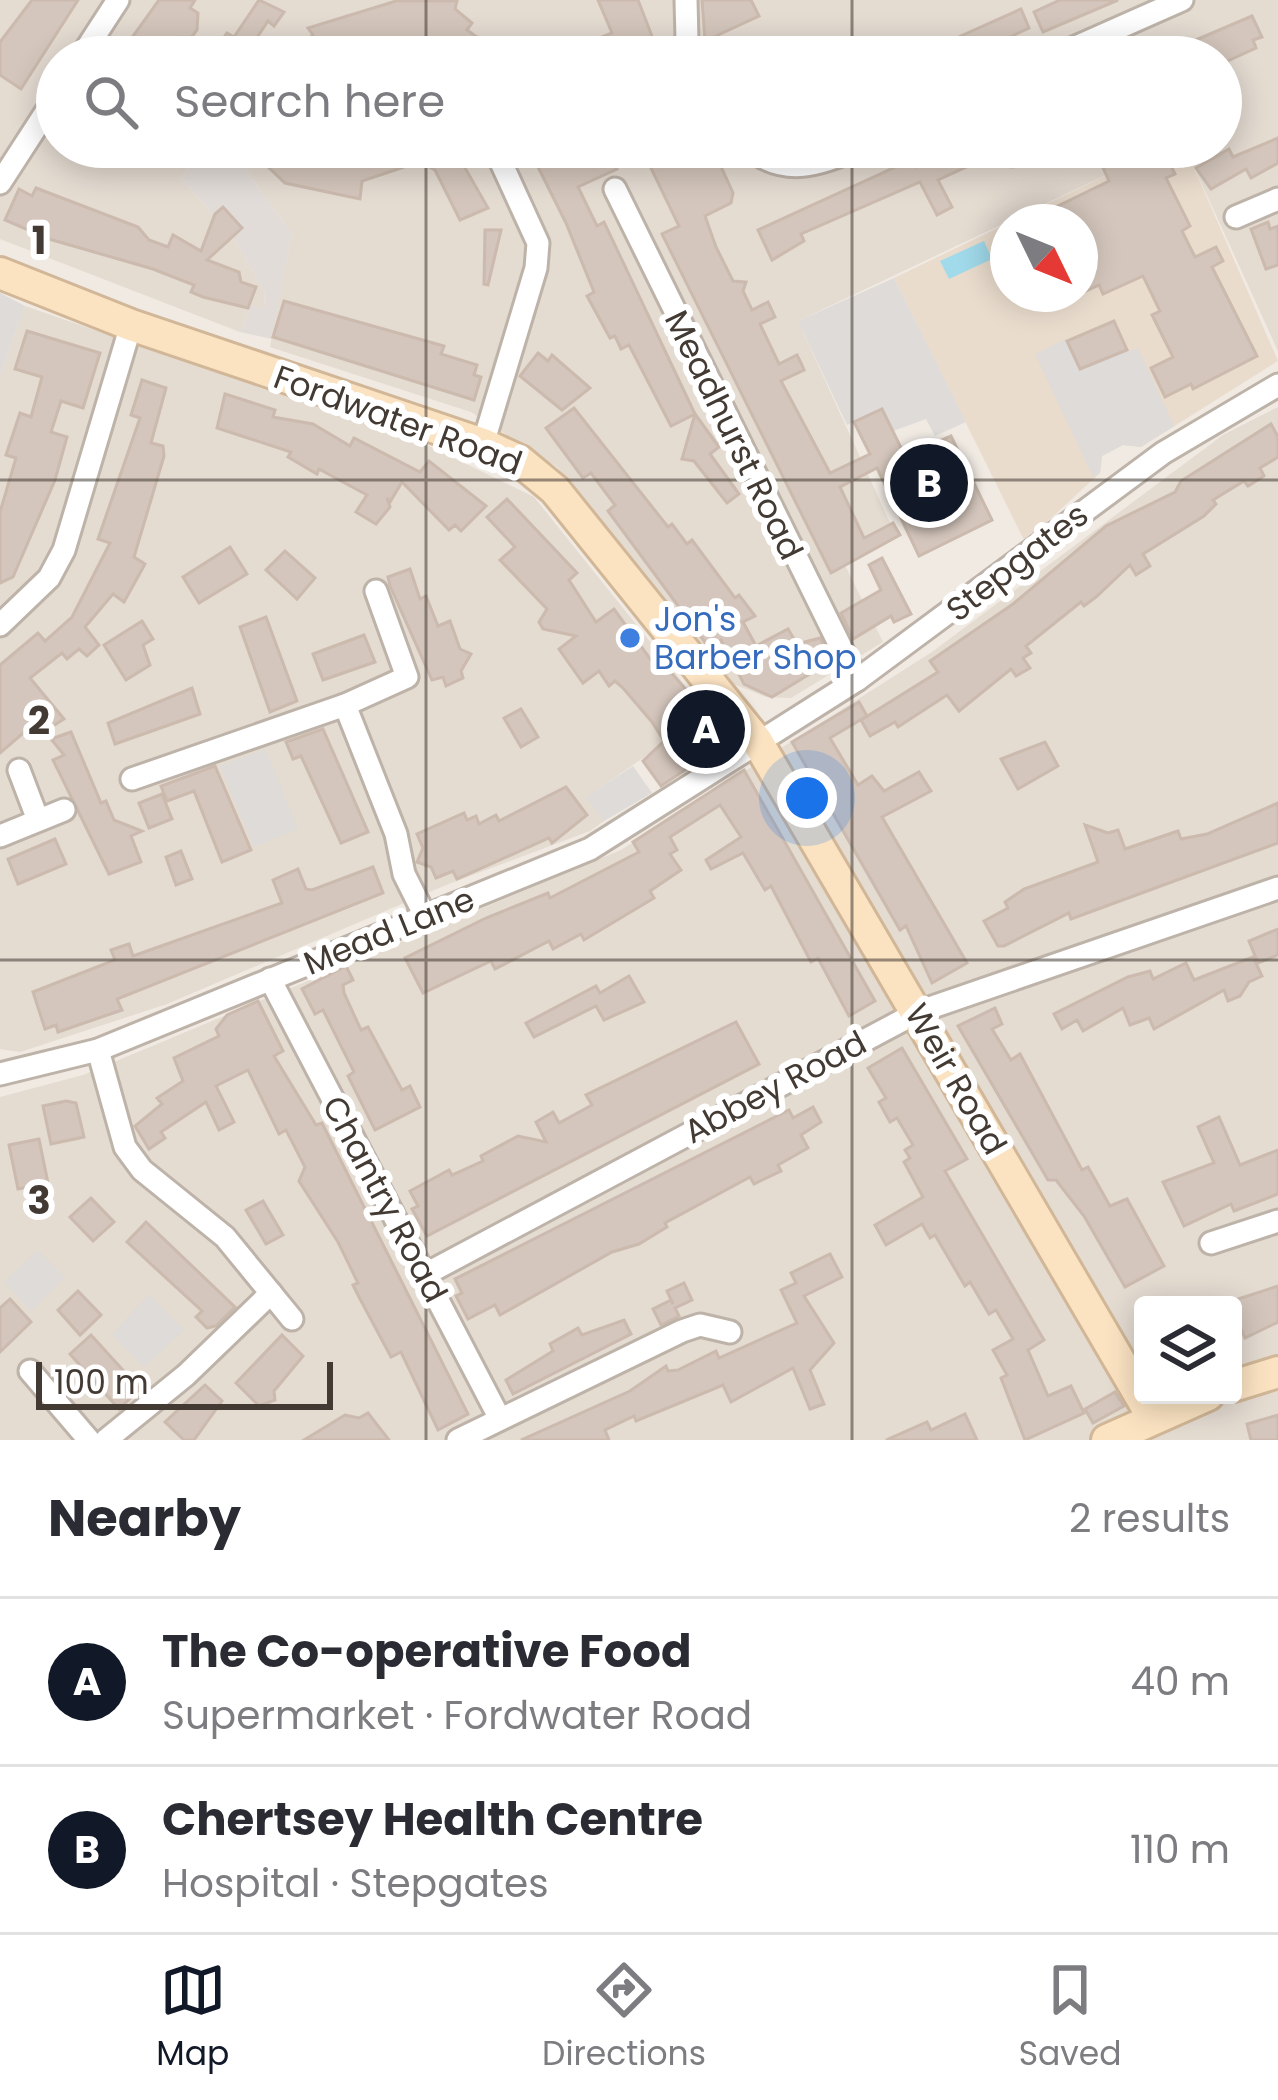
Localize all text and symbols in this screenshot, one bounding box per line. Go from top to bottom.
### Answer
search box [36,36,1242,168]
icon: search [78,69,144,135]
text: Search here [174,70,445,133]
north arrow [990,204,1098,312]
text: 1 [32,213,46,268]
street label: Meadhurst Road [653,303,815,567]
street label: Fordwater Road [267,353,529,487]
pin: B [890,438,968,528]
street label: Stepgates [936,492,1098,632]
place label: Jon's Barber Shop [654,596,857,681]
marker: Jon's Barber Shop [617,625,643,651]
pin: A [667,684,745,774]
text: 2 [28,693,50,748]
your location [777,768,837,828]
street label: Mead Lane [297,875,481,987]
street label: Weir Road [894,995,1018,1163]
street label: Abbey Road [675,1019,875,1155]
street label: Chantry Road [311,1088,459,1310]
text: 3 [27,1173,51,1228]
map controls [1134,1296,1242,1404]
button: layers [1134,1296,1242,1404]
scale bar [36,1356,333,1409]
text: 100 m [54,1359,149,1406]
text: Nearby [48,1482,241,1554]
text: 2 results [1069,1491,1230,1546]
text: The Co-operative Food [162,1620,691,1683]
text: A [73,1654,101,1709]
text: 40 m [1130,1654,1230,1709]
text: Supermarket · Fordwater Road [162,1688,752,1743]
text: Chertsey Health Centre [162,1788,703,1851]
text: B [74,1822,100,1877]
text: 110 m [1130,1822,1230,1877]
text: Hospital · Stepgates [162,1856,549,1911]
tab: Map [156,1957,229,2079]
tab: Directions [542,1957,706,2079]
tab: Saved [1019,1957,1122,2079]

